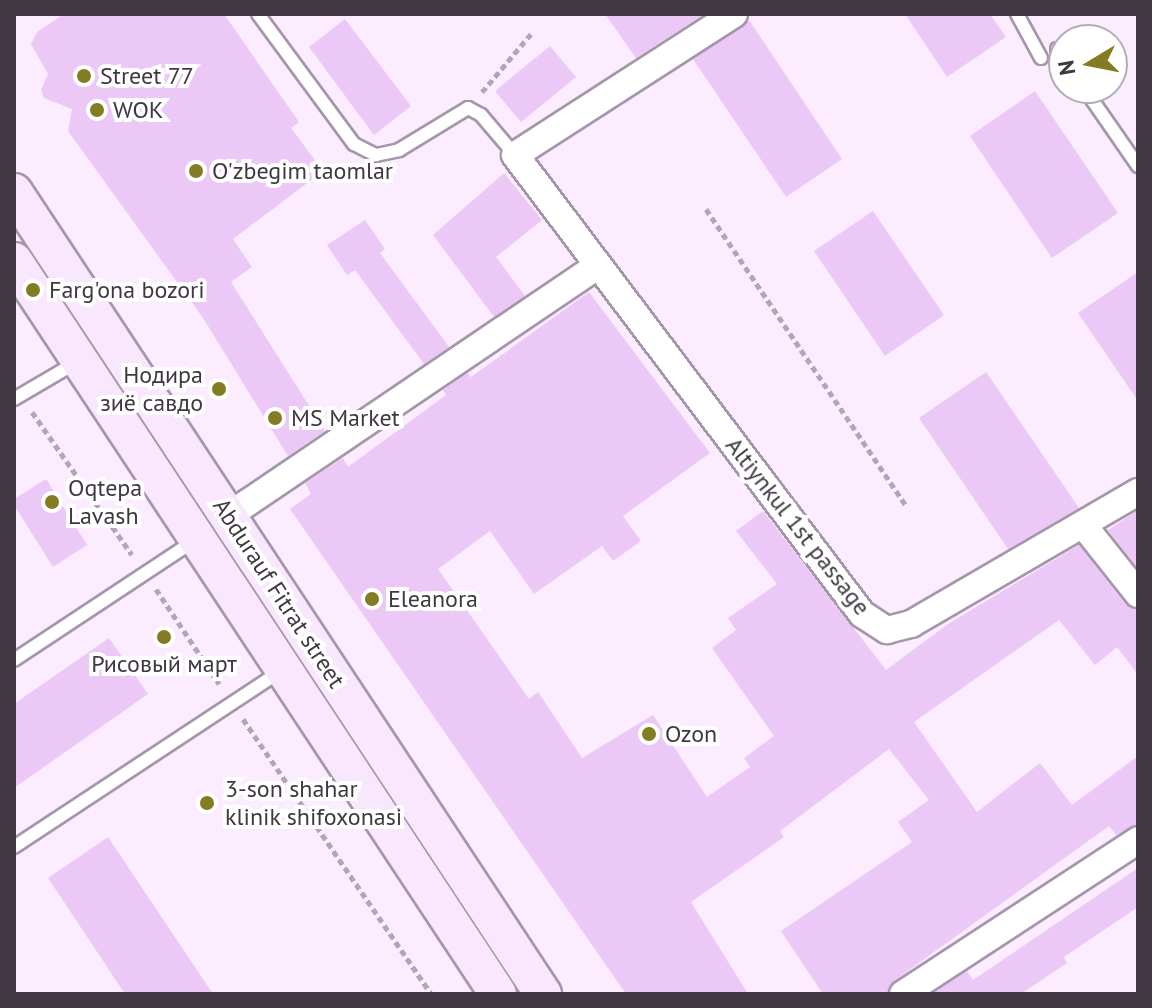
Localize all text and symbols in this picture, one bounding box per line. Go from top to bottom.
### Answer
north arrow [1048,24,1128,104]
text: N [1051,58,1081,77]
place label: Street 77 [100,62,194,90]
marker: Street 77 [75,67,93,85]
place label: WOK [113,96,163,124]
marker: WOK [88,101,106,119]
place label: O'zbegim taomlar [212,157,393,185]
marker: O'zbegim taomlar [187,162,205,180]
place label: Farg'ona bozori [49,276,205,304]
marker: Farg'ona bozori [24,281,42,299]
place label: Нодира зиё савдо [100,361,203,417]
marker: Нодира зиё савдо [210,380,228,398]
place label: MS Market [291,404,400,432]
marker: MS Market [266,409,284,427]
street label: Altiynkul 1st passage [720,431,876,621]
place label: Oqtepa Lavash [68,474,142,530]
marker: Oqtepa Lavash [43,493,61,511]
street label: Abdurauf Fitrat street [207,493,351,693]
place label: Eleanora [388,585,478,613]
marker: Eleanora [363,590,381,608]
marker: Рисовый март [155,628,173,646]
place label: Рисовый март [91,650,237,678]
place label: Ozon [665,720,717,748]
marker: Ozon [640,725,658,743]
place label: 3-son shahar klinik shifoxonasi [225,775,403,831]
marker: 3-son shahar klinik shifoxonasi [196,792,218,814]

